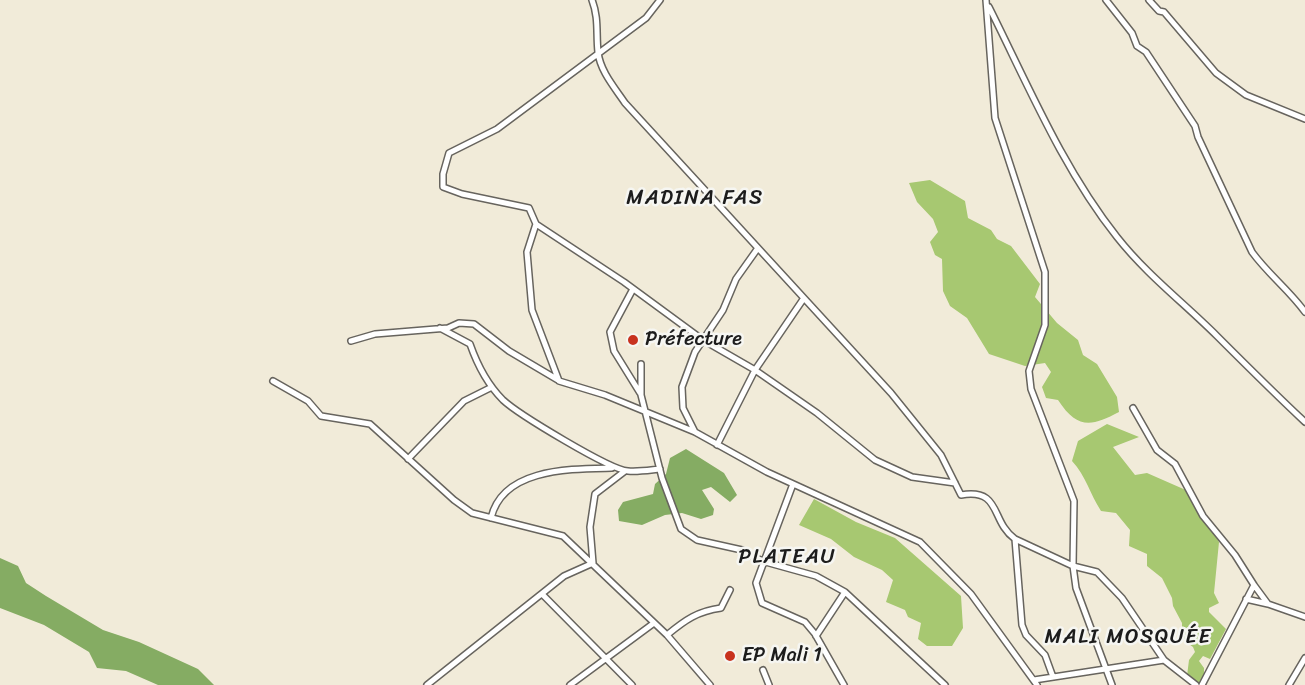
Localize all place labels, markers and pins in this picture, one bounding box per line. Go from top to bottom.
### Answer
place label: Préfecture [645,328,742,352]
marker: Préfecture [626,333,640,347]
place label: EP Mali 1 [742,644,822,668]
marker: EP Mali 1 [723,649,737,663]

